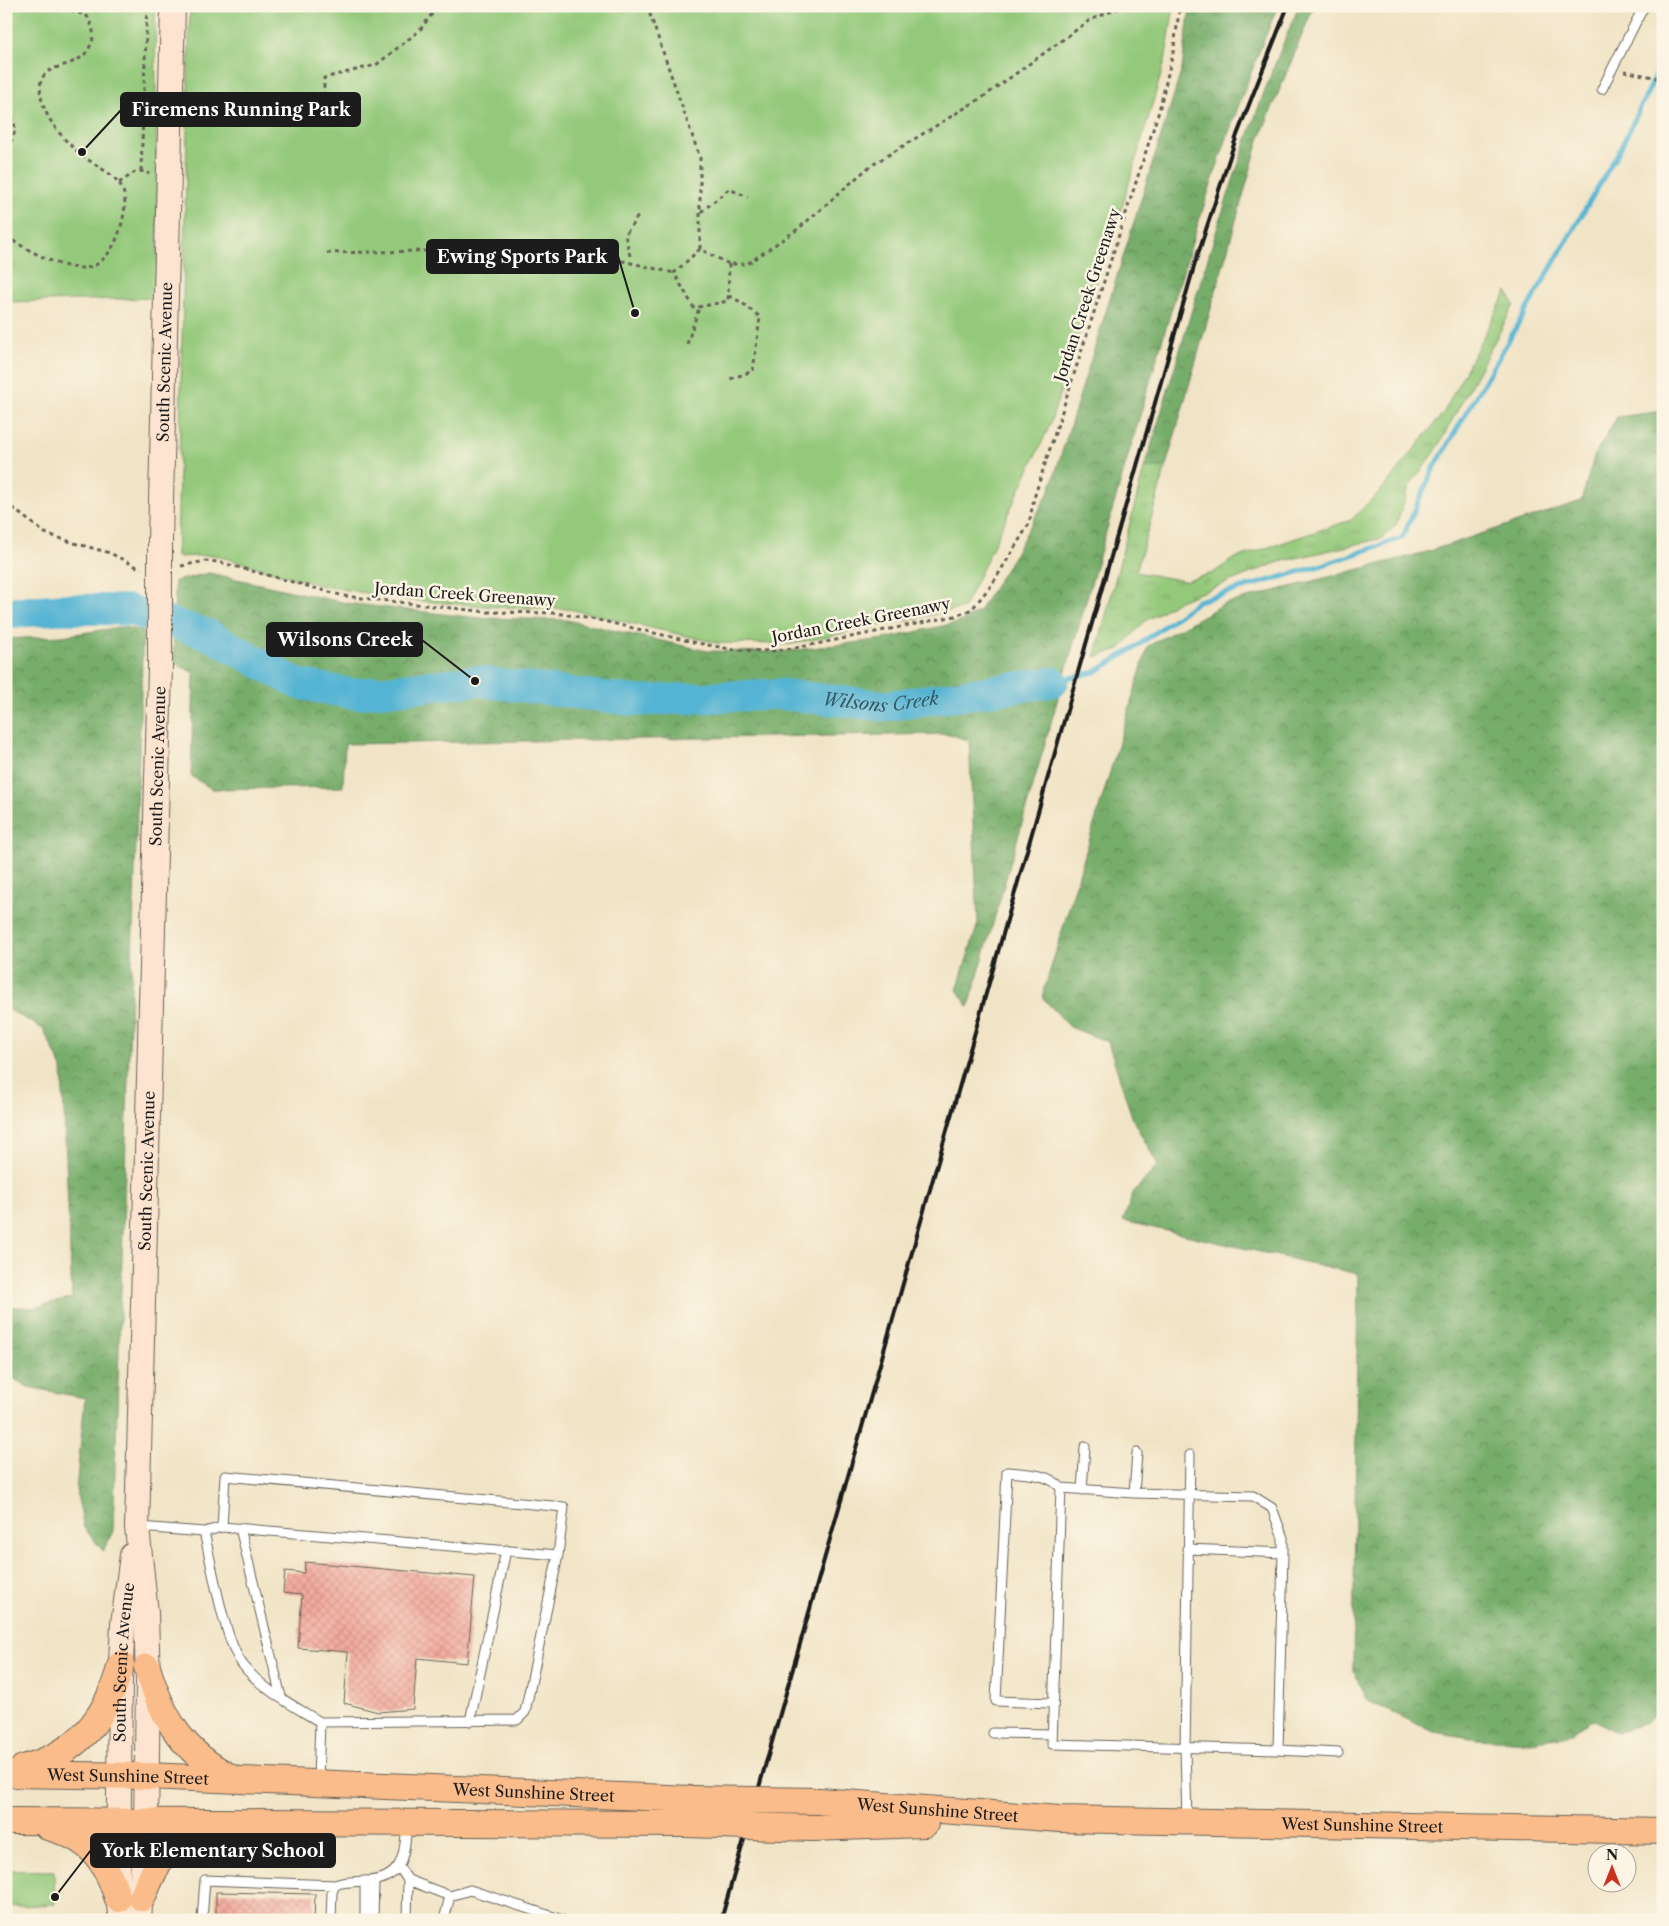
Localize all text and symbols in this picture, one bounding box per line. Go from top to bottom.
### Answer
callout: Firemens Running Park [121,93,360,126]
text: Firemens Running Park [131,99,352,121]
street label: Jordan Creek Greenawy [1048,204,1125,387]
callout: Ewing Sports Park [427,240,618,273]
text: Ewing Sports Park [437,246,608,268]
street label: South Scenic Avenue [152,282,176,442]
street label: Jordan Creek Greenawy [371,577,557,610]
street label: Jordan Creek Greenawy [767,593,953,648]
callout: Wilsons Creek [267,623,422,656]
text: Wilsons Creek [276,629,414,651]
street label: South Scenic Avenue [145,686,169,846]
water label: Wilsons Creek [821,687,941,717]
street label: South Scenic Avenue [134,1091,159,1251]
street label: South Scenic Avenue [109,1581,138,1742]
street label: West Sunshine Street [46,1765,210,1789]
street label: West Sunshine Street [451,1779,615,1806]
street label: West Sunshine Street [855,1794,1020,1826]
street label: West Sunshine Street [1280,1813,1444,1837]
callout: York Elementary School [91,1834,335,1867]
text: York Elementary School [100,1840,325,1862]
north arrow [1586,1844,1636,1894]
text: N [1606,1846,1618,1864]

